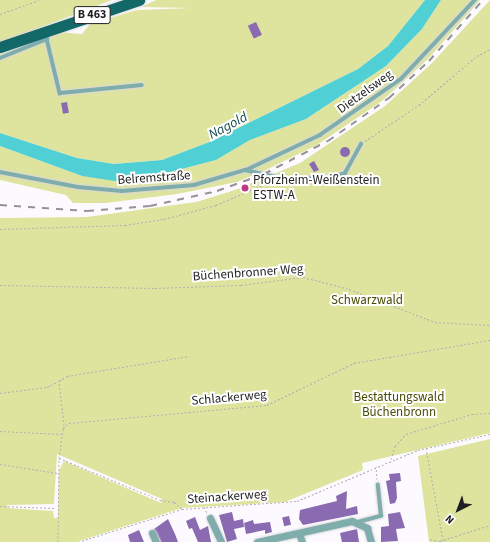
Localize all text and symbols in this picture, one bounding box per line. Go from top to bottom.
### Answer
road number: B 463 [73,5,111,25]
street label: Dietzelsweg [334,67,396,117]
water label: Nagold [206,109,250,143]
street label: Belremstraße [117,168,191,188]
place label: Pforzheim-Weißenstein ESTW-A [253,173,380,204]
marker: Pforzheim-Weißenstein ESTW-A [240,183,250,193]
street label: Büchenbronner Weg [192,261,304,285]
park label: Schwarzwald [331,292,403,308]
street label: Schlackerweg [191,387,267,409]
park label: Bestattungswald Büchenbronn [354,390,444,421]
street label: Steinackerweg [187,486,267,508]
north arrow [438,490,478,530]
text: N [442,511,457,527]

